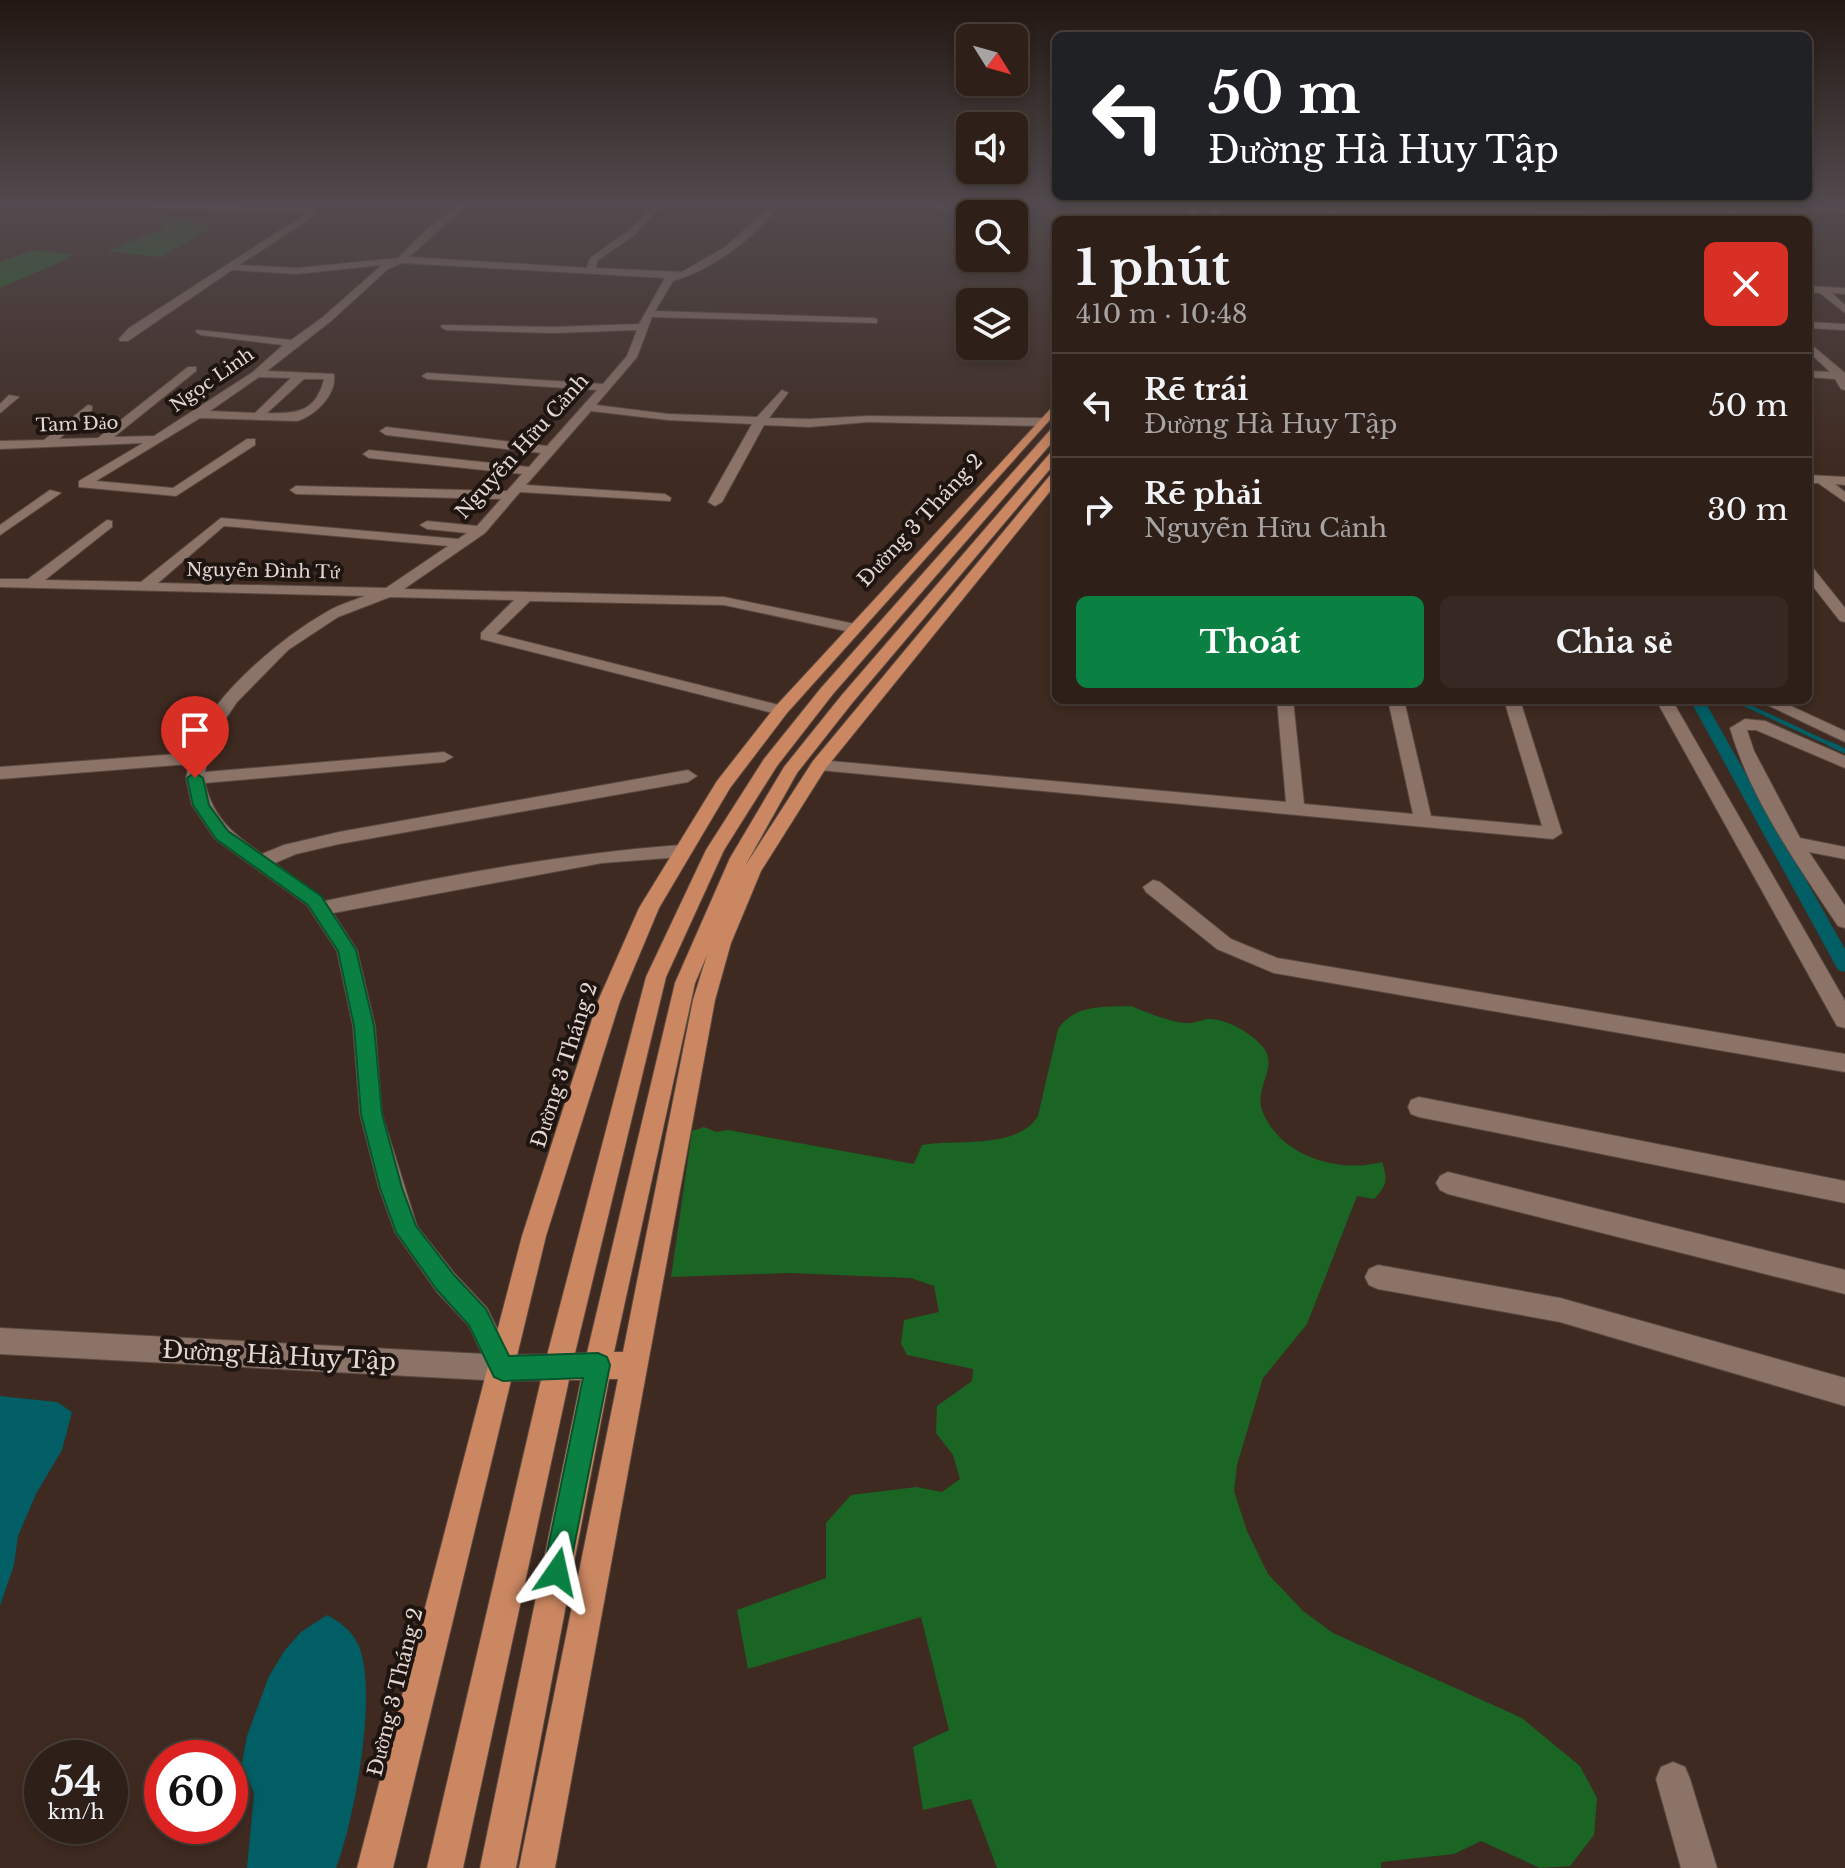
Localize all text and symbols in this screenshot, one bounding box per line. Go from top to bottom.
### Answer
north arrow [956,24,1028,96]
map controls [956,24,1028,360]
text: 50 m [1208,59,1360,128]
icon: left [1076,64,1180,168]
button: sound [956,112,1028,184]
text: Đường Hà Huy Tập [1208,128,1559,173]
button: search [956,200,1028,272]
text: 1 phút [1076,238,1230,298]
button: close [1704,242,1788,326]
button: layers [956,288,1028,360]
text: 410 m · 10:48 [1076,298,1248,330]
street label: Ngọc Linh [166,343,258,417]
street label: Nguyễn Hữu Cảnh [450,368,594,524]
text: Rẽ trái [1144,371,1248,408]
icon: left [1076,383,1120,427]
text: 50 m [1709,387,1788,424]
text: Đường Hà Huy Tập [1144,408,1397,440]
street label: Tam Đảo [35,412,119,436]
street label: Đường 3 Tháng 2 [852,449,988,591]
text: Rẽ phải [1144,475,1262,512]
icon: right [1076,487,1120,531]
text: 30 m [1707,491,1788,528]
text: Nguyễn Hữu Cảnh [1144,512,1387,544]
street label: Nguyễn Đình Tứ [186,559,341,583]
button: Thoát [1076,596,1424,688]
button: Chia sẻ [1440,596,1788,688]
pin [161,696,229,778]
icon: arrive [173,708,217,752]
street label: Đường 3 Tháng 2 [526,979,602,1151]
street label: Đường Hà Huy Tập [161,1335,397,1376]
position arrow [515,1530,599,1614]
street label: Đường 3 Tháng 2 [363,1606,427,1778]
speed limit sign: 60 [144,1740,248,1844]
text: 54 [51,1757,101,1807]
text: km/h [48,1800,104,1824]

